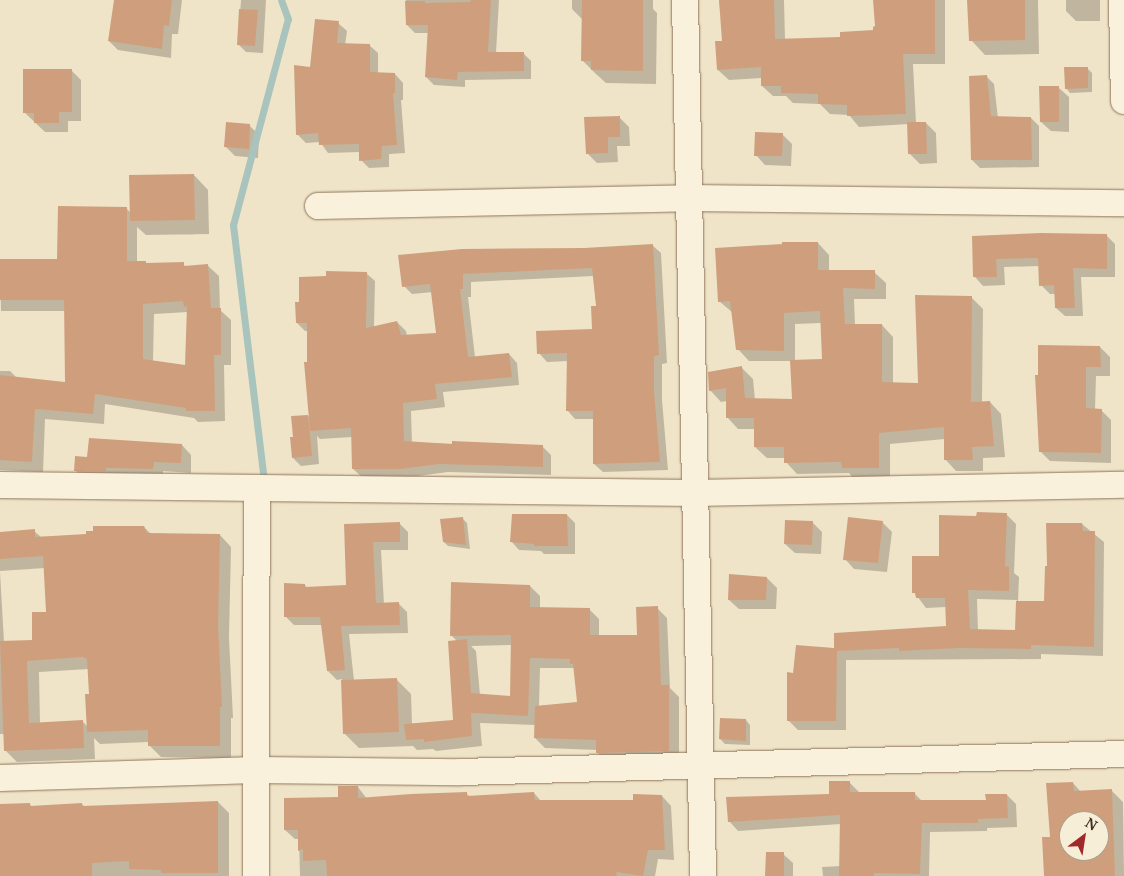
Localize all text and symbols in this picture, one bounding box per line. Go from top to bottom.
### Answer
north arrow [1059,811,1109,861]
text: N [1082,813,1101,835]

